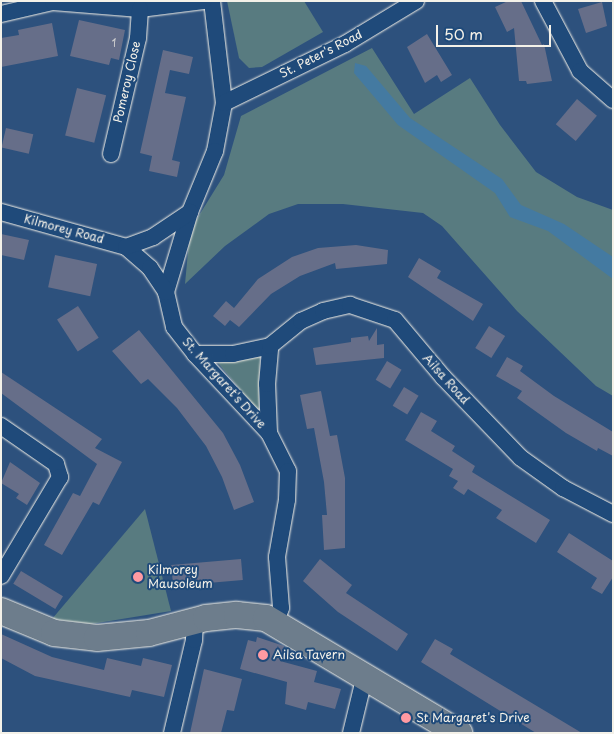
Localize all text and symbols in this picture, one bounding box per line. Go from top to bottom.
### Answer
scale bar [439,15,554,47]
text: 50 m [444,22,483,45]
street label: St. Peter's Road [277,27,365,81]
house number: 1 [112,37,116,49]
street label: Pomeroy Close [110,39,144,125]
street label: Kilmorey Road [22,211,106,247]
street label: St. Margaret's Drive [179,334,269,432]
street label: Ailsa Road [420,351,472,407]
place label: Kilmorey Mausoleum [148,563,213,591]
marker: Kilmorey Mausoleum [132,571,144,583]
place label: Ailsa Tavern [273,648,346,662]
marker: Ailsa Tavern [257,649,269,661]
place label: St Margaret's Drive [416,711,530,725]
marker: St Margaret's Drive [400,712,412,724]

